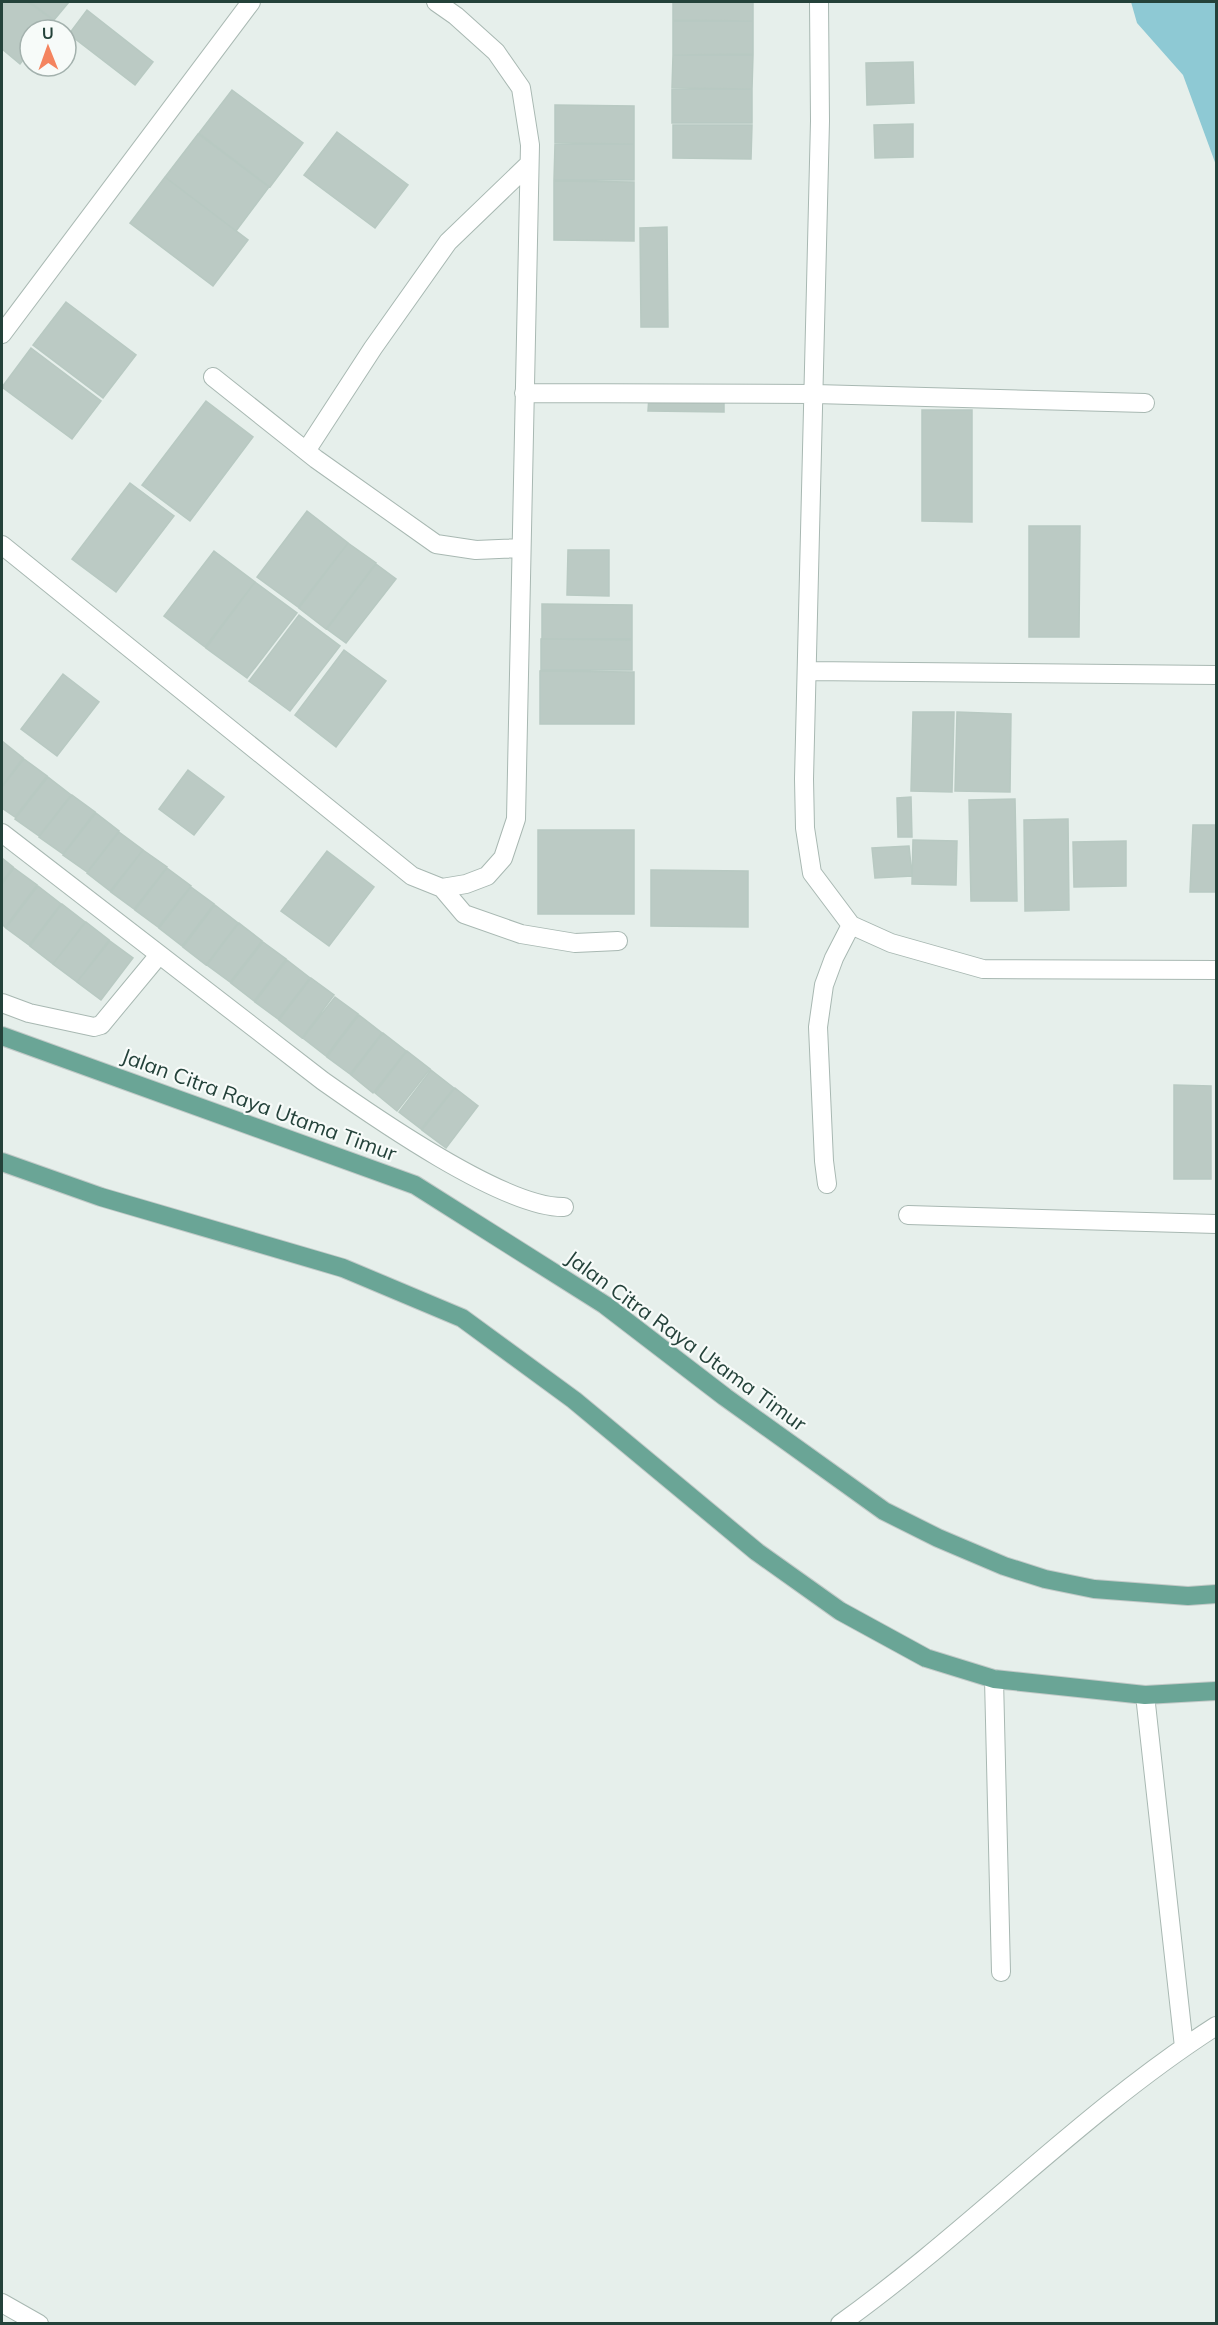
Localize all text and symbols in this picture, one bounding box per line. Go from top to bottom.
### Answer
north arrow [18,18,78,78]
text: U [42,23,54,43]
street label: Jalan Citra Raya Utama Timur [118,1042,401,1166]
street label: Jalan Citra Raya Utama Timur [561,1244,812,1436]

